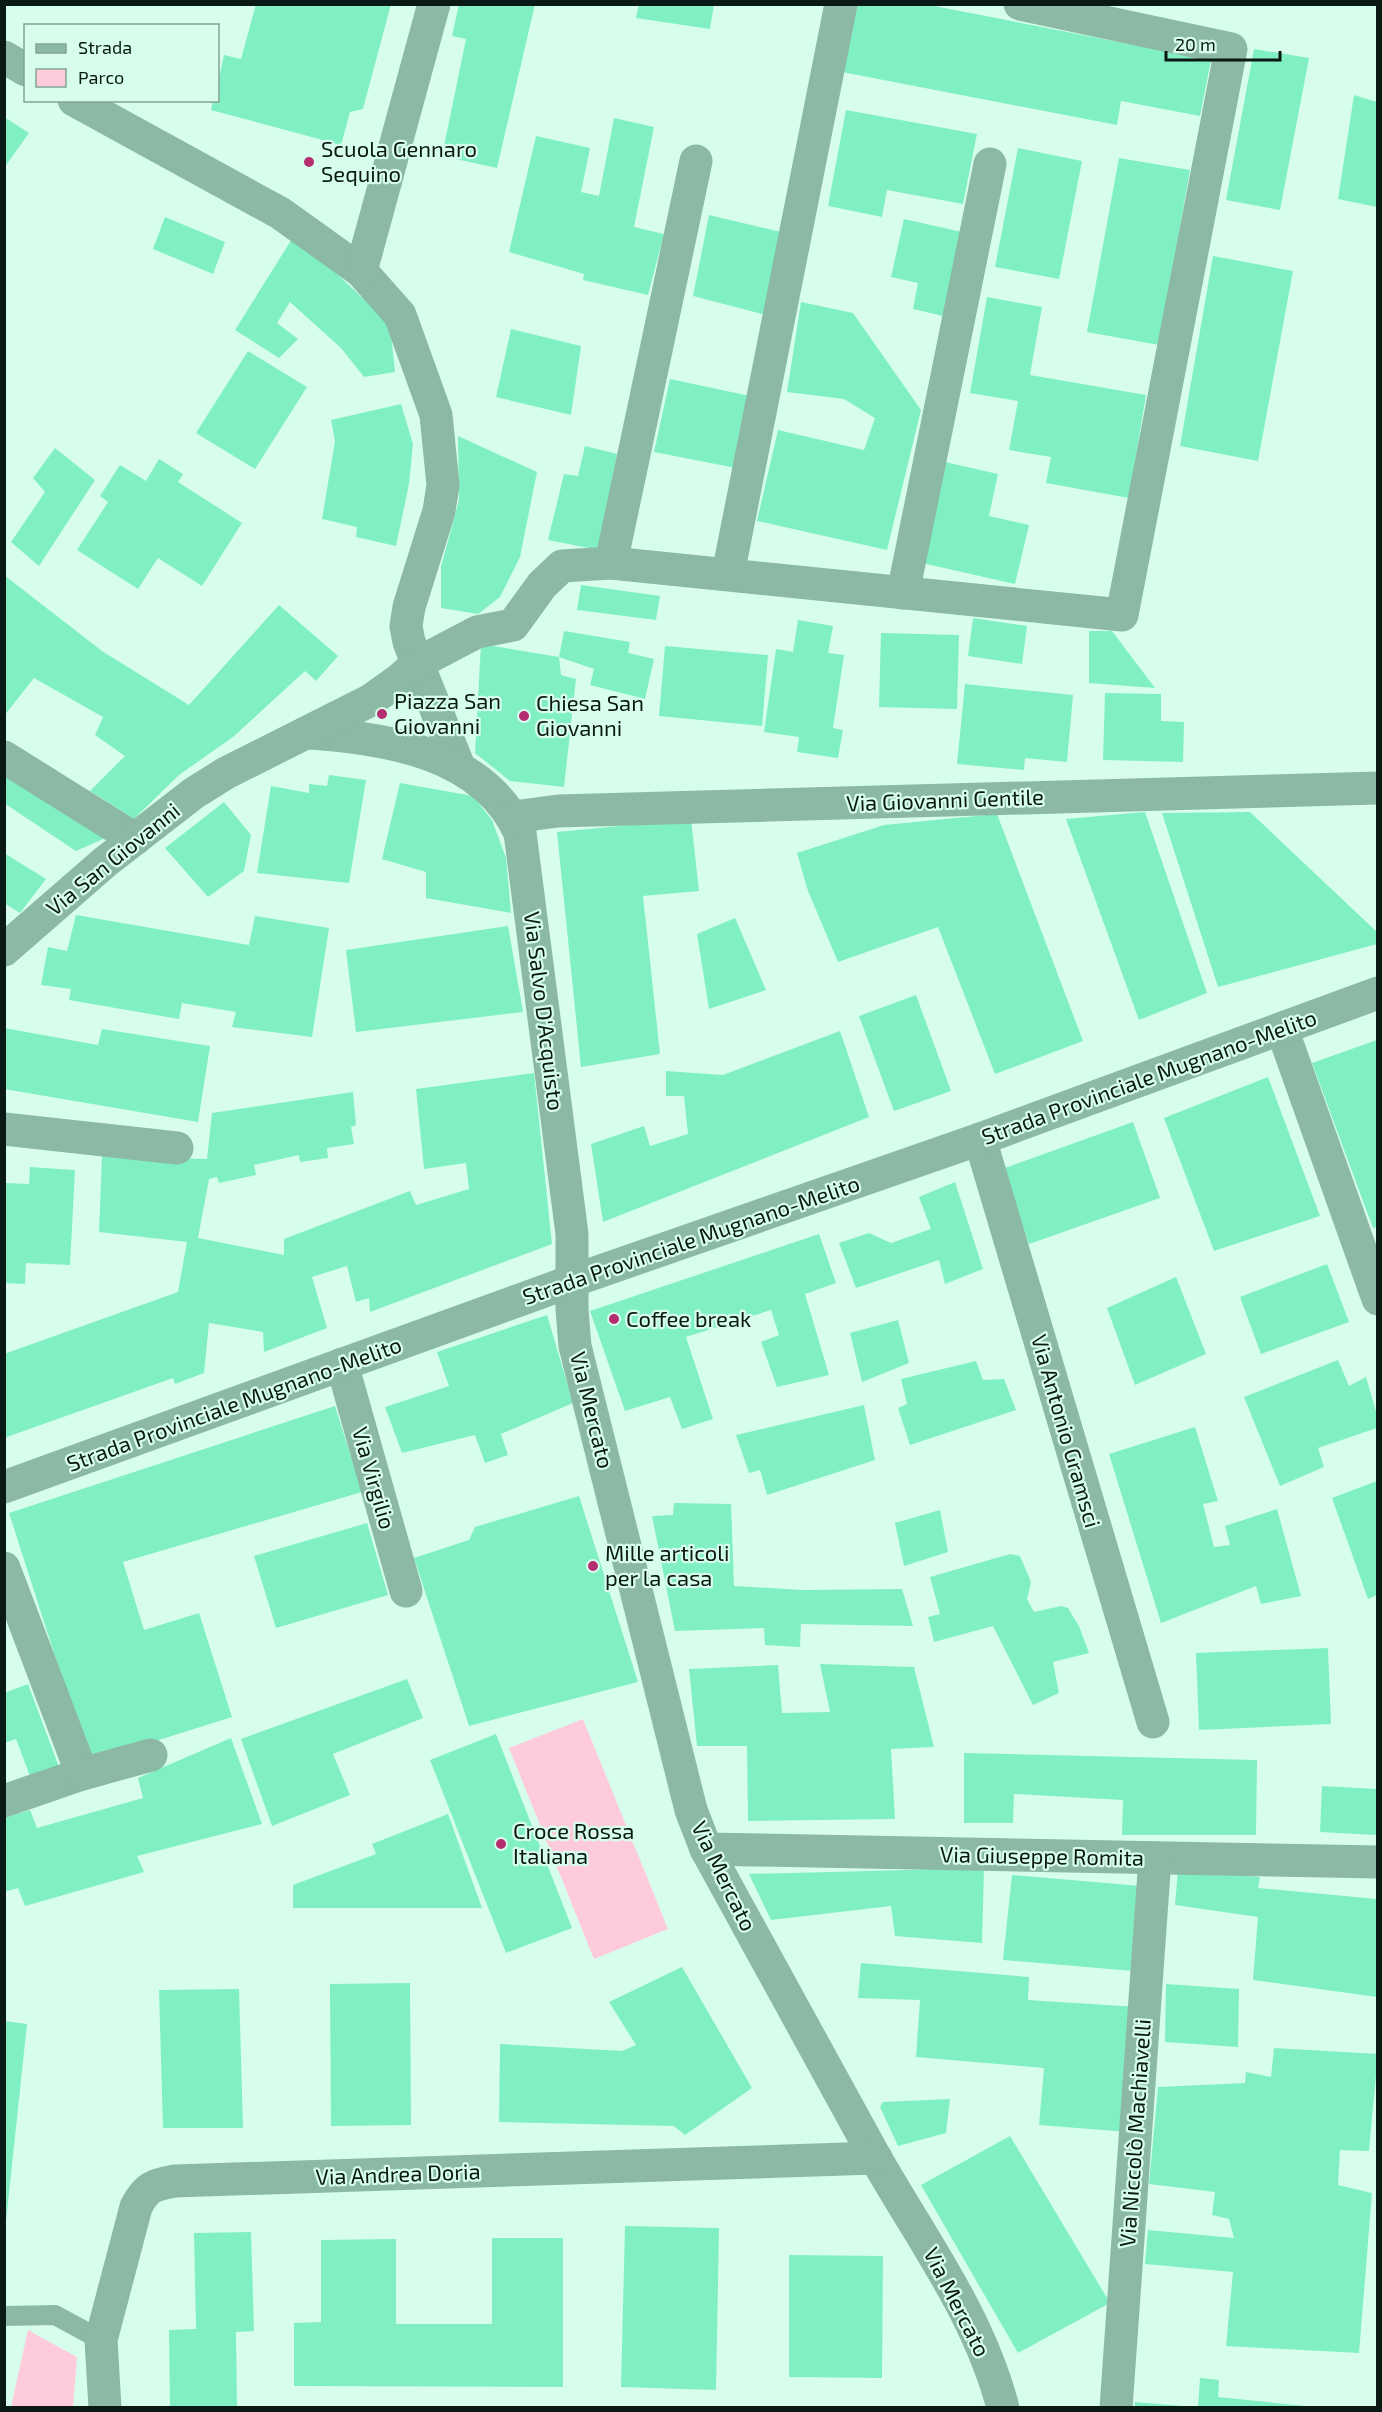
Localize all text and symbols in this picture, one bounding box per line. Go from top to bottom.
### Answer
legend [24,24,219,102]
scale bar [1166,24,1280,62]
text: 20 m [1175,33,1216,55]
text: Strada [78,36,132,58]
text: Parco [78,66,124,88]
place label: Scuola Gennaro Sequino [321,135,477,186]
marker: Scuola Gennaro Sequino [302,155,316,169]
place label: Piazza San Giovanni [394,687,501,738]
place label: Chiesa San Giovanni [536,689,644,740]
marker: Piazza San Giovanni [375,707,389,721]
marker: Chiesa San Giovanni [517,709,531,723]
street label: Via Giovanni Gentile [846,783,1044,815]
street label: Via San Giovanni [40,796,184,920]
street label: Via Salvo D'Acquisto [520,910,570,1112]
street label: Strada Provinciale Mugnano-Melito [978,1003,1320,1149]
street label: Strada Provinciale Mugnano-Melito [519,1169,863,1309]
place label: Coffee break [626,1305,751,1331]
marker: Coffee break [607,1312,621,1326]
street label: Strada Provinciale Mugnano-Melito [63,1330,405,1476]
street label: Via Antonio Gramsci [1027,1331,1107,1530]
street label: Via Mercato [566,1349,620,1471]
street label: Via Virgilio [348,1424,402,1532]
place label: Mille articoli per la casa [605,1539,729,1590]
marker: Mille articoli per la casa [586,1559,600,1573]
street label: Via Mercato [687,1816,763,1935]
place label: Croce Rossa Italiana [513,1817,634,1868]
marker: Croce Rossa Italiana [494,1837,508,1851]
street label: Via Giuseppe Romita [940,1840,1144,1870]
street label: Via Niccolò Machiavelli [1113,2018,1155,2248]
street label: Via Andrea Doria [315,2157,481,2189]
street label: Via Mercato [919,2243,997,2361]

